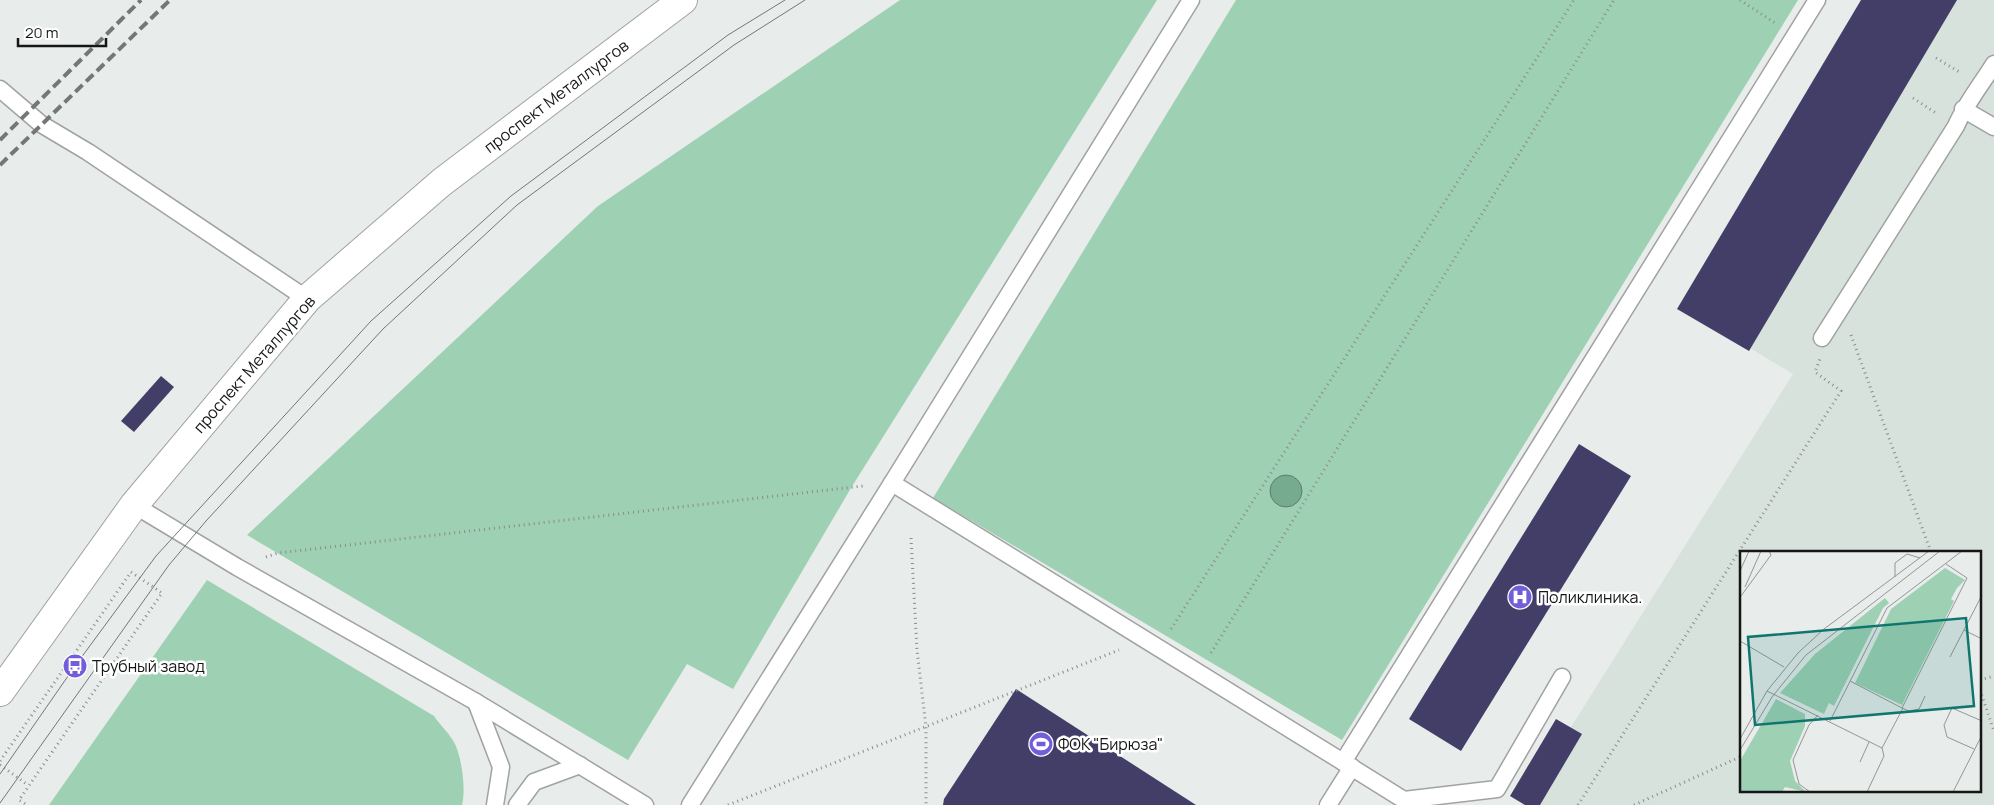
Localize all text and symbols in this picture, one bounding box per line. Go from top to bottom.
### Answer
scale bar [18,15,105,47]
text: 20 m [25,22,58,43]
street label: проспект Металлургов [479,34,633,158]
street label: проспект Металлургов [188,290,320,437]
inset map [1740,551,1982,792]
hospital icon: Поликлиника. [1507,584,1533,610]
place label: Поликлиника. [1538,586,1642,608]
bus stop icon: Трубный завод [62,653,88,679]
place label: Трубный завод [92,655,205,677]
sports icon: ФОК "Бирюза" [1028,731,1054,757]
place label: ФОК "Бирюза" [1058,733,1163,755]

